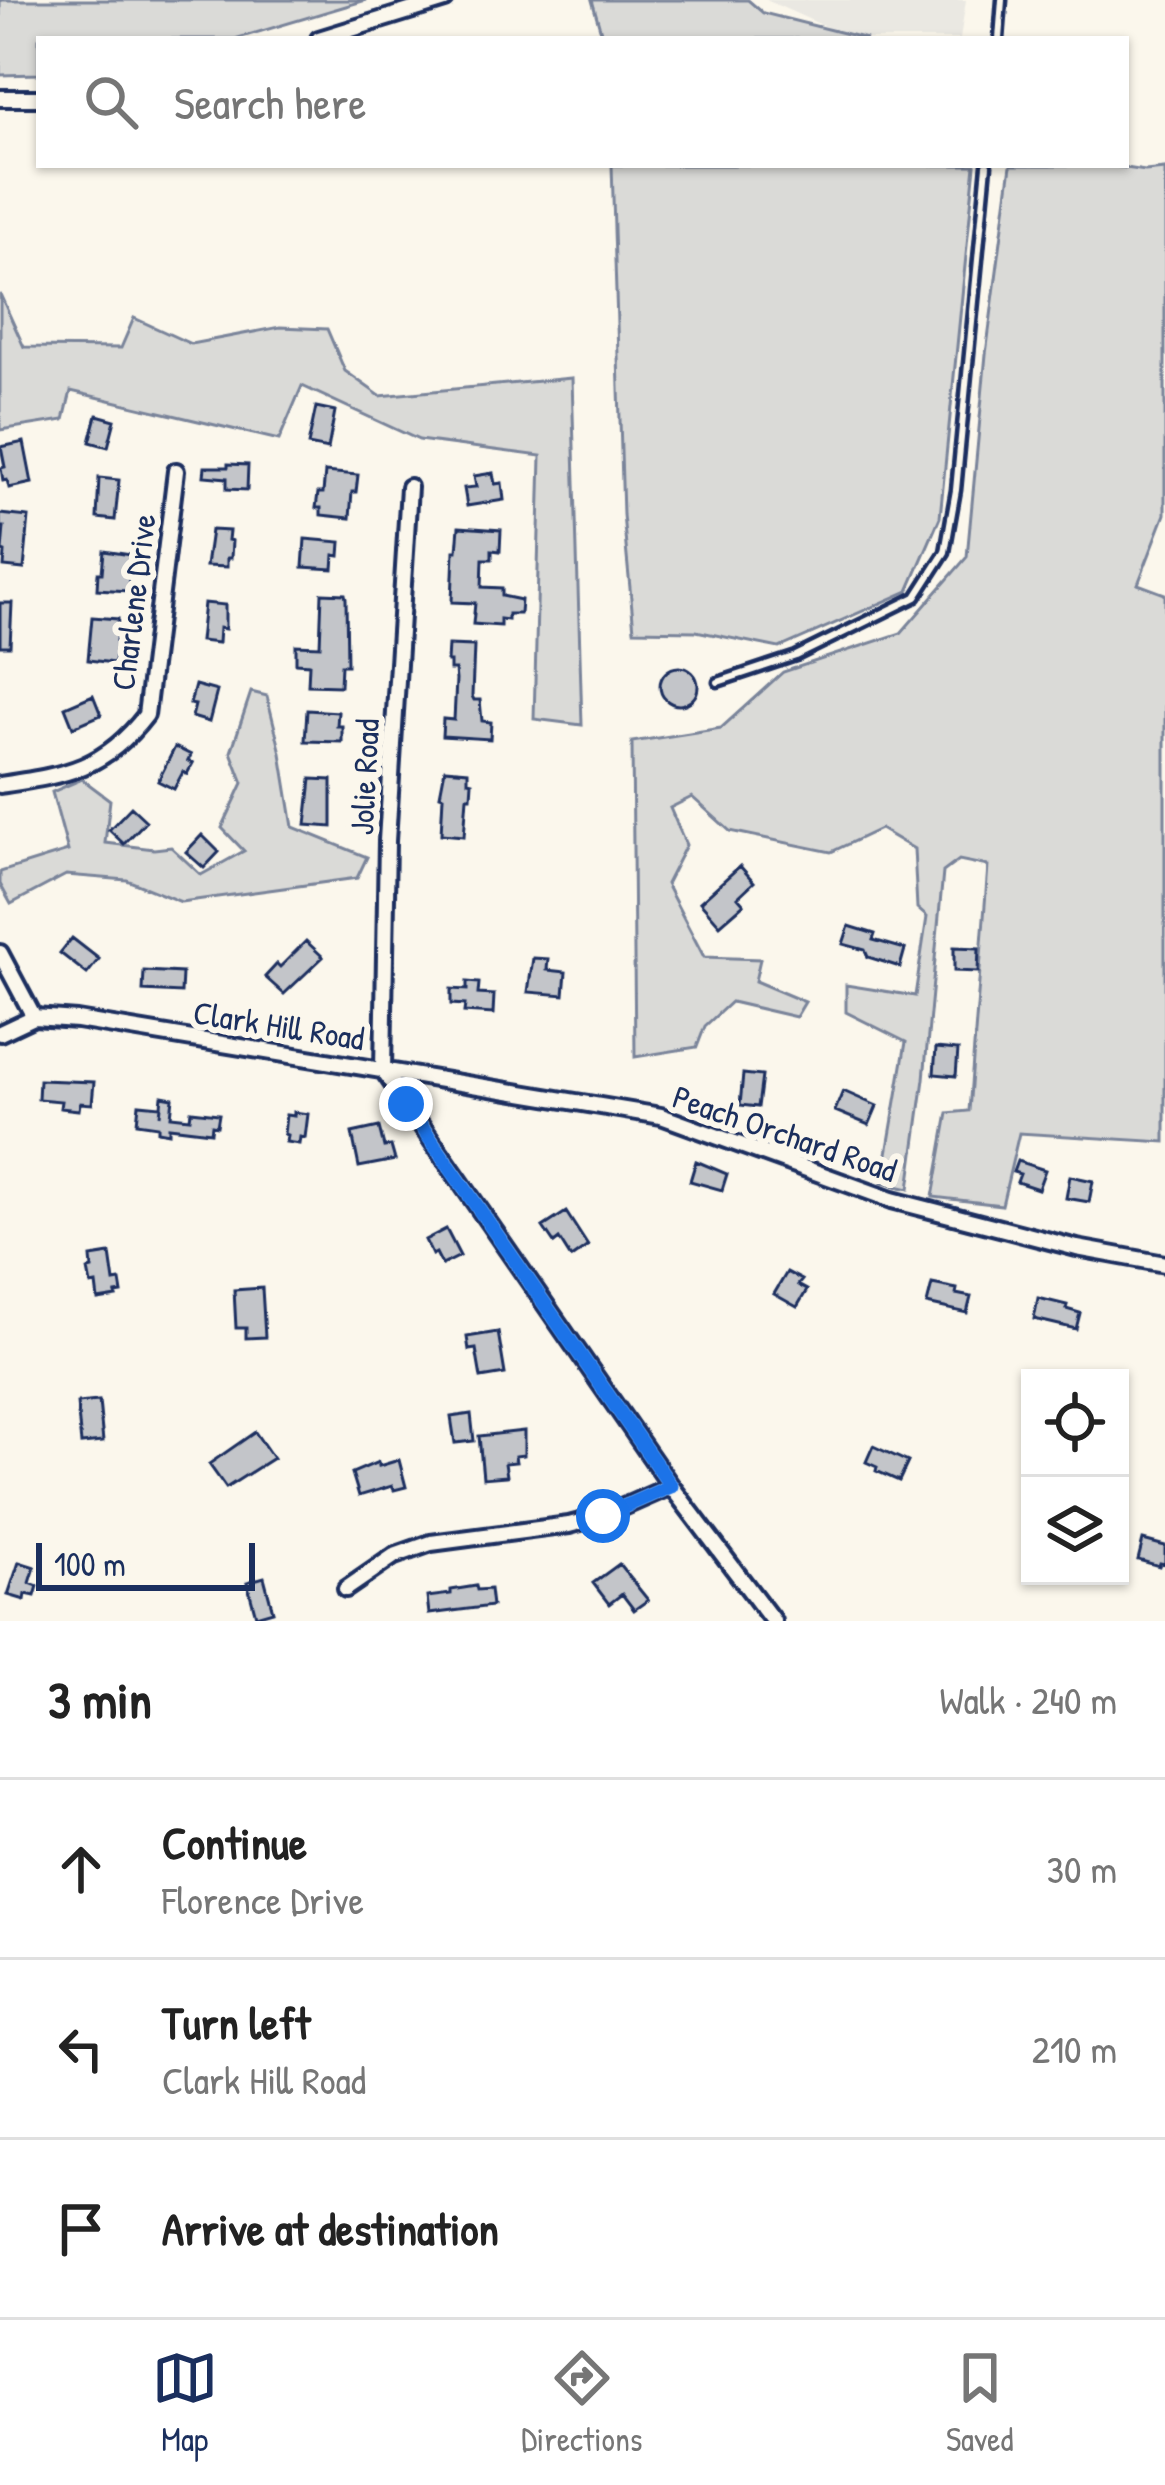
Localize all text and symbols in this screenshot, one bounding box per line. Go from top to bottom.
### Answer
search box [36,36,1129,168]
icon: search [78,69,144,135]
text: Search here [174,72,366,133]
street label: Charlene Drive [100,511,166,693]
street label: Jolie Road [339,718,389,836]
street label: Clark Hill Road [190,990,368,1060]
street label: Peach Orchard Road [667,1074,903,1192]
route end [379,1077,433,1131]
map controls [1021,1369,1129,1585]
button: locate [1021,1369,1129,1477]
button: layers [1021,1477,1129,1585]
route start [576,1489,630,1543]
scale bar [36,1537,255,1590]
text: 100 m [54,1542,126,1586]
text: 3 min [48,1665,152,1734]
text: Walk · 240 m [940,1673,1117,1726]
text: Continue [162,1812,307,1873]
icon: ahead [48,1836,114,1902]
text: 30 m [1047,1842,1117,1895]
text: Florence Drive [162,1873,364,1926]
text: Turn left [162,1992,311,2053]
icon: left [48,2016,114,2082]
text: 210 m [1032,2022,1117,2075]
text: Clark Hill Road [162,2053,366,2106]
icon: arrive [48,2196,114,2262]
text: Arrive at destination [162,2198,499,2259]
tab: Map [152,2345,218,2461]
tab: Directions [521,2345,643,2461]
tab: Saved [946,2345,1013,2461]

